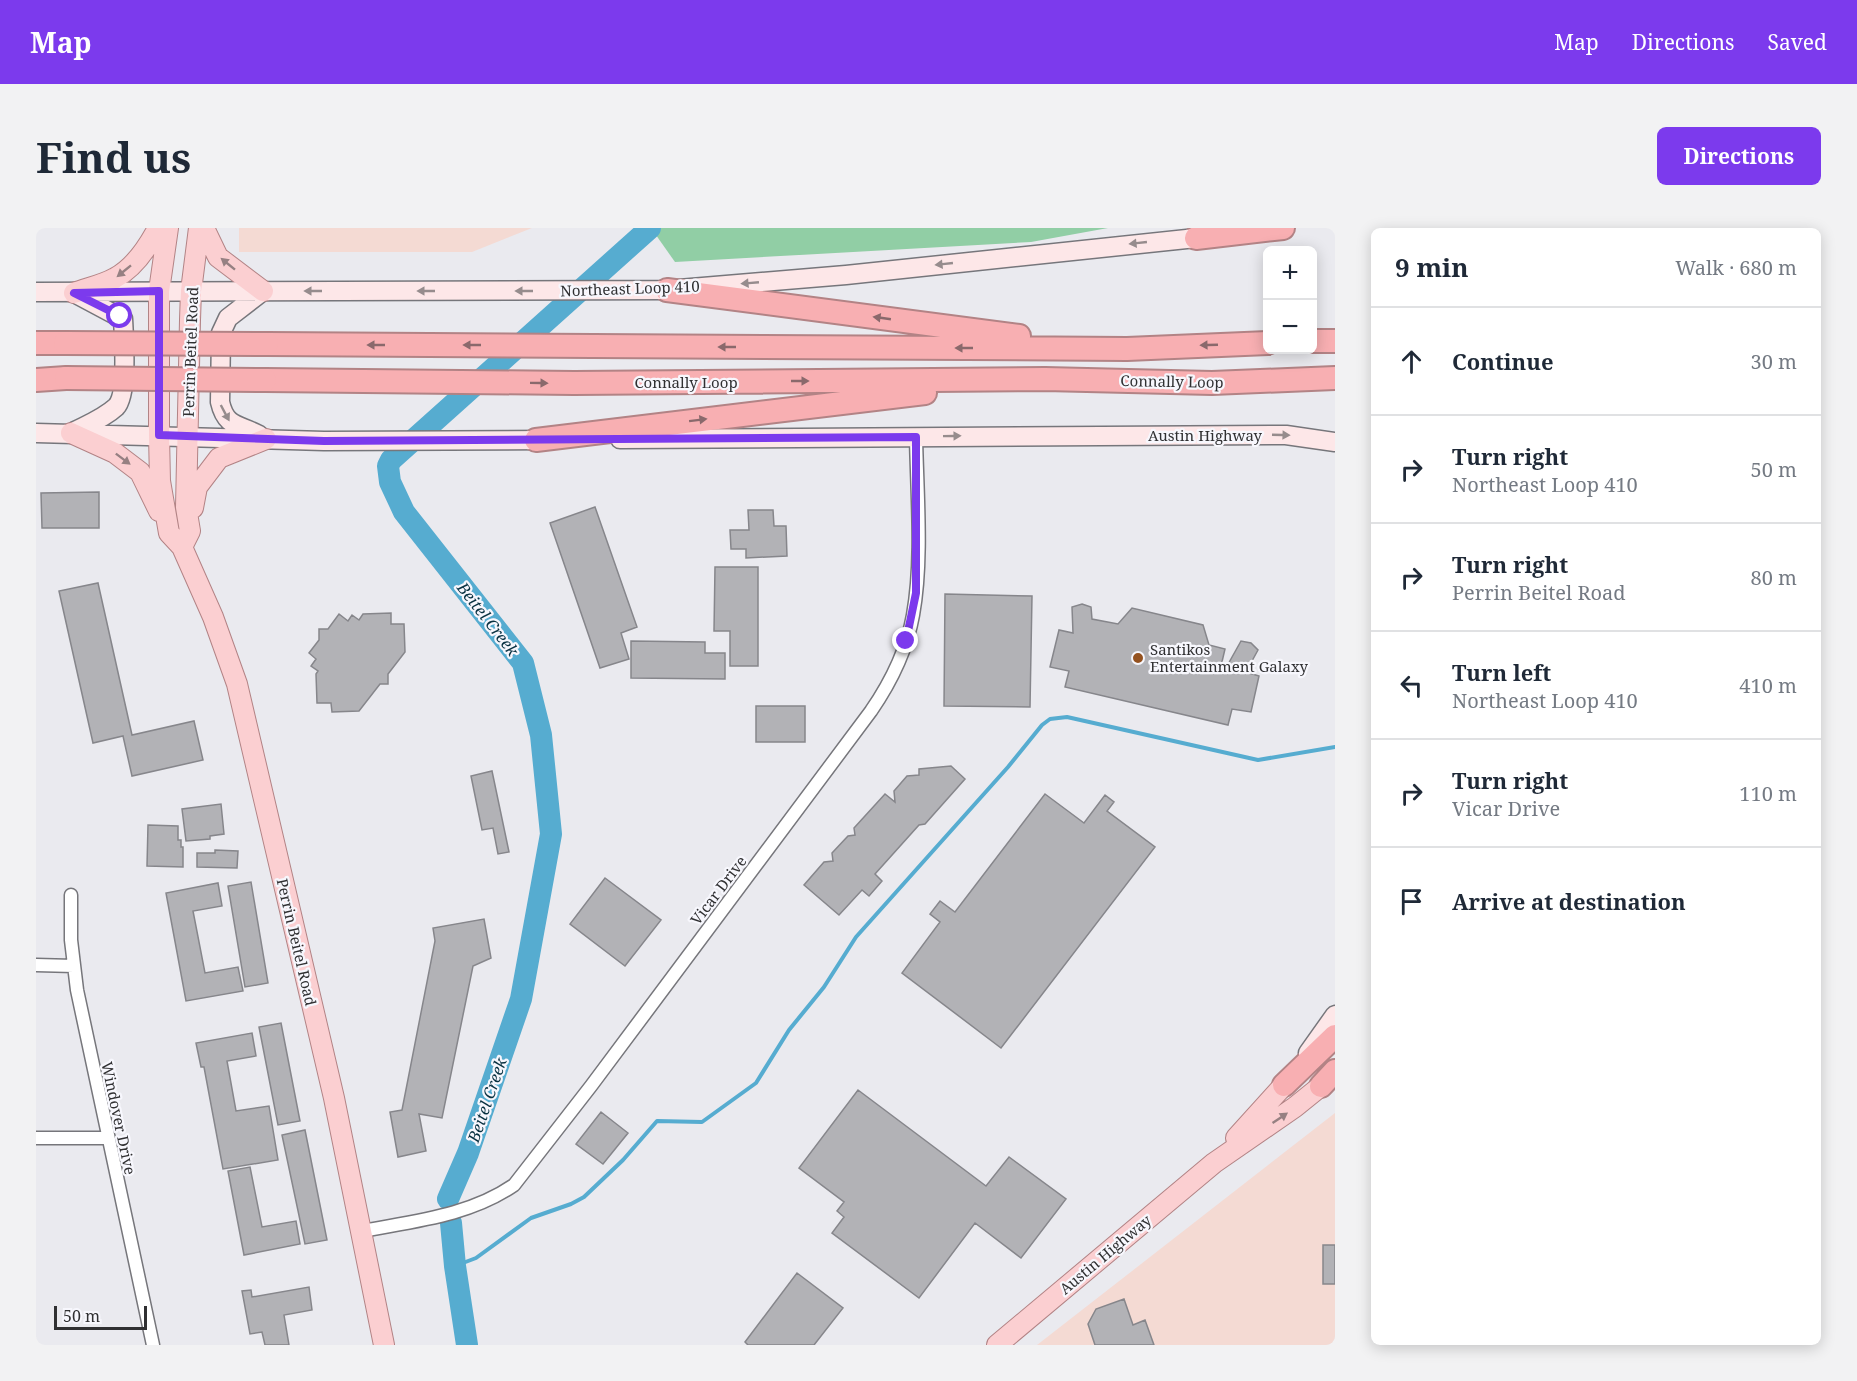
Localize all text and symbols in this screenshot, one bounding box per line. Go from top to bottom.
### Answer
text: Map [30,23,92,61]
text: Map [1554,28,1599,56]
text: Directions [1632,28,1734,56]
text: Saved [1767,28,1827,56]
button: Directions [1657,127,1821,185]
text: Find us [36,128,191,185]
one-way arrow [1129,238,1148,248]
map controls [1263,246,1317,354]
button: + [1263,246,1317,300]
text: 9 min [1395,249,1469,285]
text: Walk · 680 m [1675,254,1797,281]
one-way arrow [220,258,236,271]
one-way arrow [935,259,954,269]
one-way arrow [117,264,132,277]
street label: Northeast Loop 410 [560,276,700,300]
one-way arrow [741,278,760,288]
one-way arrow [303,286,322,296]
one-way arrow [416,286,435,296]
one-way arrow [515,286,534,296]
street label: Perrin Beitel Road [178,287,202,417]
button: − [1263,300,1317,354]
route start [106,302,132,328]
one-way arrow [872,314,891,323]
one-way arrow [367,340,386,350]
one-way arrow [463,340,482,350]
one-way arrow [1200,341,1219,350]
one-way arrow [717,342,736,352]
one-way arrow [954,343,973,353]
icon: ahead [1395,345,1428,378]
text: Continue [1452,346,1554,376]
text: 30 m [1751,348,1797,375]
street label: Connally Loop [1120,370,1224,392]
street label: Connally Loop [634,372,738,392]
one-way arrow [791,376,810,386]
one-way arrow [530,378,549,388]
one-way arrow [220,405,230,422]
one-way arrow [689,415,708,424]
street label: Austin Highway [1148,425,1263,445]
one-way arrow [1271,430,1290,440]
one-way arrow [942,431,961,441]
text: Turn right [1452,441,1568,471]
one-way arrow [114,453,130,465]
icon: right [1395,453,1428,486]
text: 50 m [1751,456,1797,483]
text: Northeast Loop 410 [1452,471,1638,498]
text: Turn right [1452,549,1568,579]
icon: right [1395,561,1428,594]
text: 80 m [1751,564,1797,591]
water label: Beitel Creek [452,577,524,661]
text: Perrin Beitel Road [1452,579,1626,606]
route end [892,627,918,653]
place label: Santikos Entertainment Galaxy [1150,639,1309,676]
marker: Santikos Entertainment Galaxy [1131,651,1145,665]
text: Turn left [1452,657,1551,687]
icon: left [1395,669,1428,702]
text: 410 m [1739,672,1797,699]
text: Northeast Loop 410 [1452,687,1638,714]
text: Turn right [1452,765,1568,795]
icon: right [1395,777,1428,810]
text: 110 m [1739,780,1797,807]
text: Vicar Drive [1452,795,1560,822]
street label: Vicar Drive [686,852,750,928]
street label: Perrin Beitel Road [273,876,321,1008]
icon: arrive [1395,885,1428,918]
text: Arrive at destination [1452,886,1686,916]
water label: Beitel Creek [462,1054,512,1146]
street label: Windover Drive [97,1060,141,1176]
one-way arrow [1271,1112,1287,1124]
street label: Austin Highway [1055,1209,1156,1298]
scale bar [54,1303,147,1330]
text: 50 m [63,1305,100,1327]

